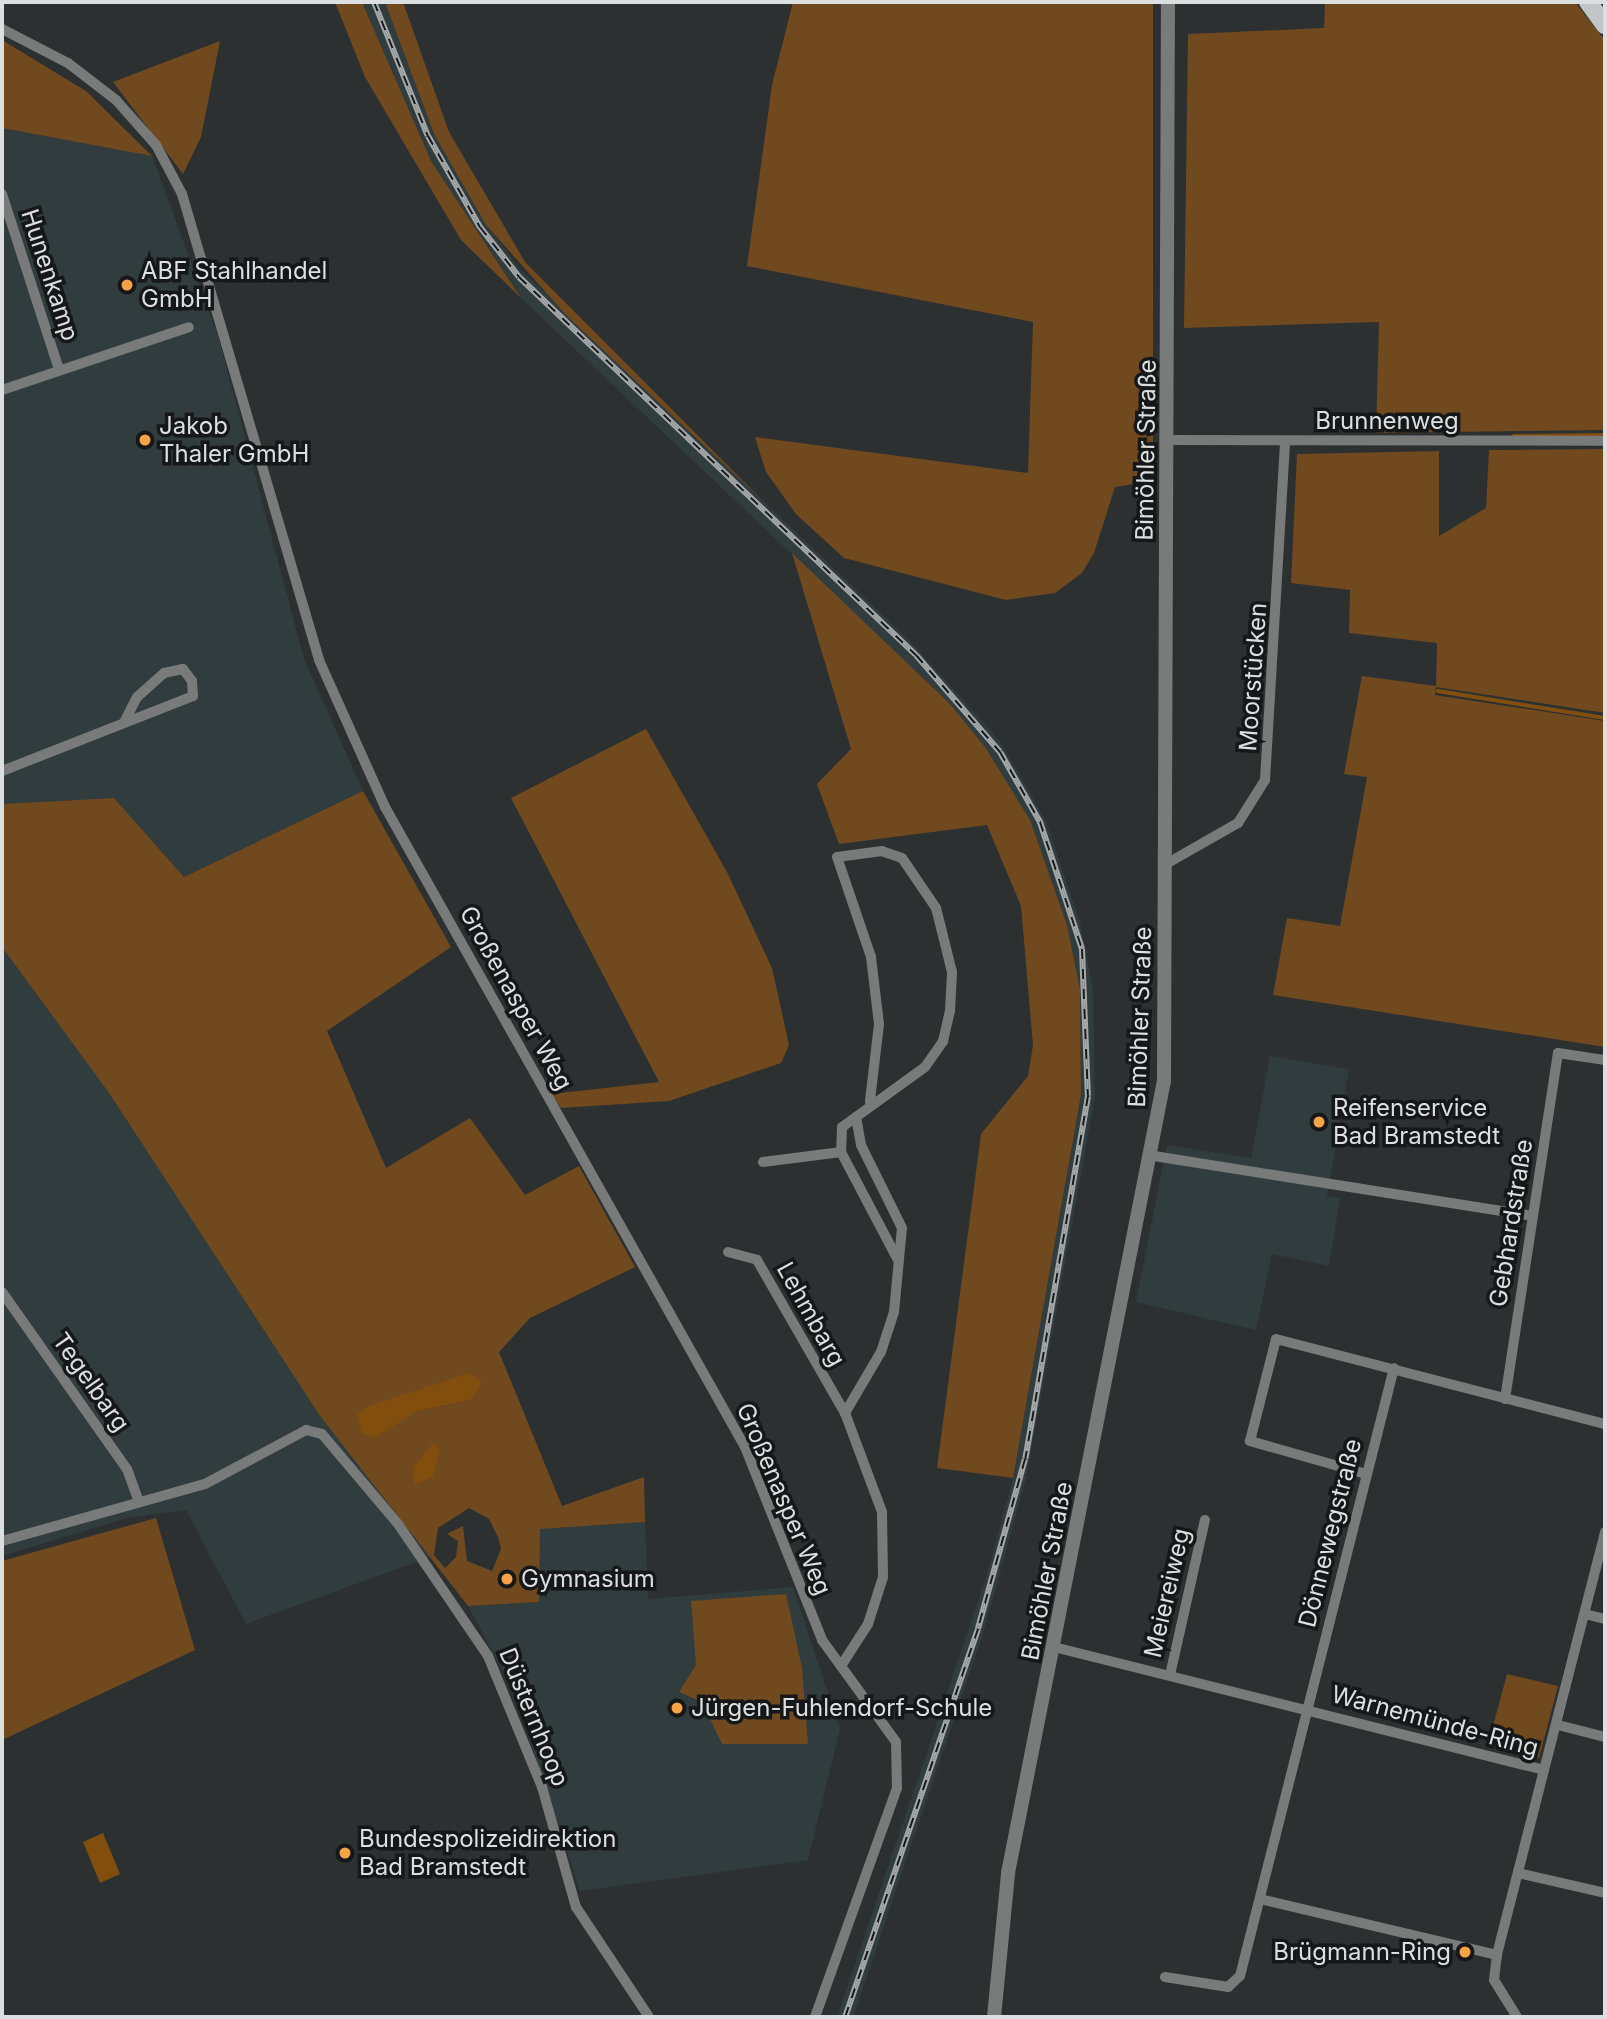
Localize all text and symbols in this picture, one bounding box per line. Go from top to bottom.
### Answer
street label: Hunenkamp [15,206,85,344]
place label: ABF Stahlhandel GmbH [141,257,327,313]
marker: ABF Stahlhandel GmbH [119,277,135,293]
street label: Bimöhler Straße [1130,359,1162,541]
street label: Brunnenweg [1315,407,1459,435]
place label: Jakob Thaler GmbH [159,412,309,468]
marker: Jakob Thaler GmbH [137,432,153,448]
street label: Moorstücken [1233,602,1273,752]
street label: Großenasper Weg [454,901,578,1095]
street label: Bimöhler Straße [1122,926,1158,1108]
place label: Reifenservice Bad Bramstedt [1333,1094,1500,1150]
marker: Reifenservice Bad Bramstedt [1311,1114,1327,1130]
street label: Gebhardstraße [1484,1137,1538,1309]
street label: Lehmbarg [771,1257,851,1371]
street label: Tegelbarg [47,1327,135,1437]
street label: Großenasper Weg [731,1399,837,1599]
street label: Dönnewegstraße [1293,1436,1367,1630]
street label: Bimöhler Straße [1016,1479,1078,1663]
street label: Meiereiweg [1138,1526,1196,1660]
place label: Gymnasium [521,1565,655,1593]
marker: Gymnasium [499,1571,515,1587]
street label: Düsternhoop [493,1643,575,1791]
street label: Warnemünde-Ring [1329,1680,1541,1762]
place label: Jürgen-Fuhlendorf-Schule [691,1694,992,1722]
marker: Jürgen-Fuhlendorf-Schule [669,1700,685,1716]
place label: Bundespolizeidirektion Bad Bramstedt [359,1825,616,1881]
marker: Bundespolizeidirektion Bad Bramstedt [337,1845,353,1861]
place label: Brügmann-Ring [1273,1938,1451,1966]
marker: Brügmann-Ring [1457,1944,1473,1960]

